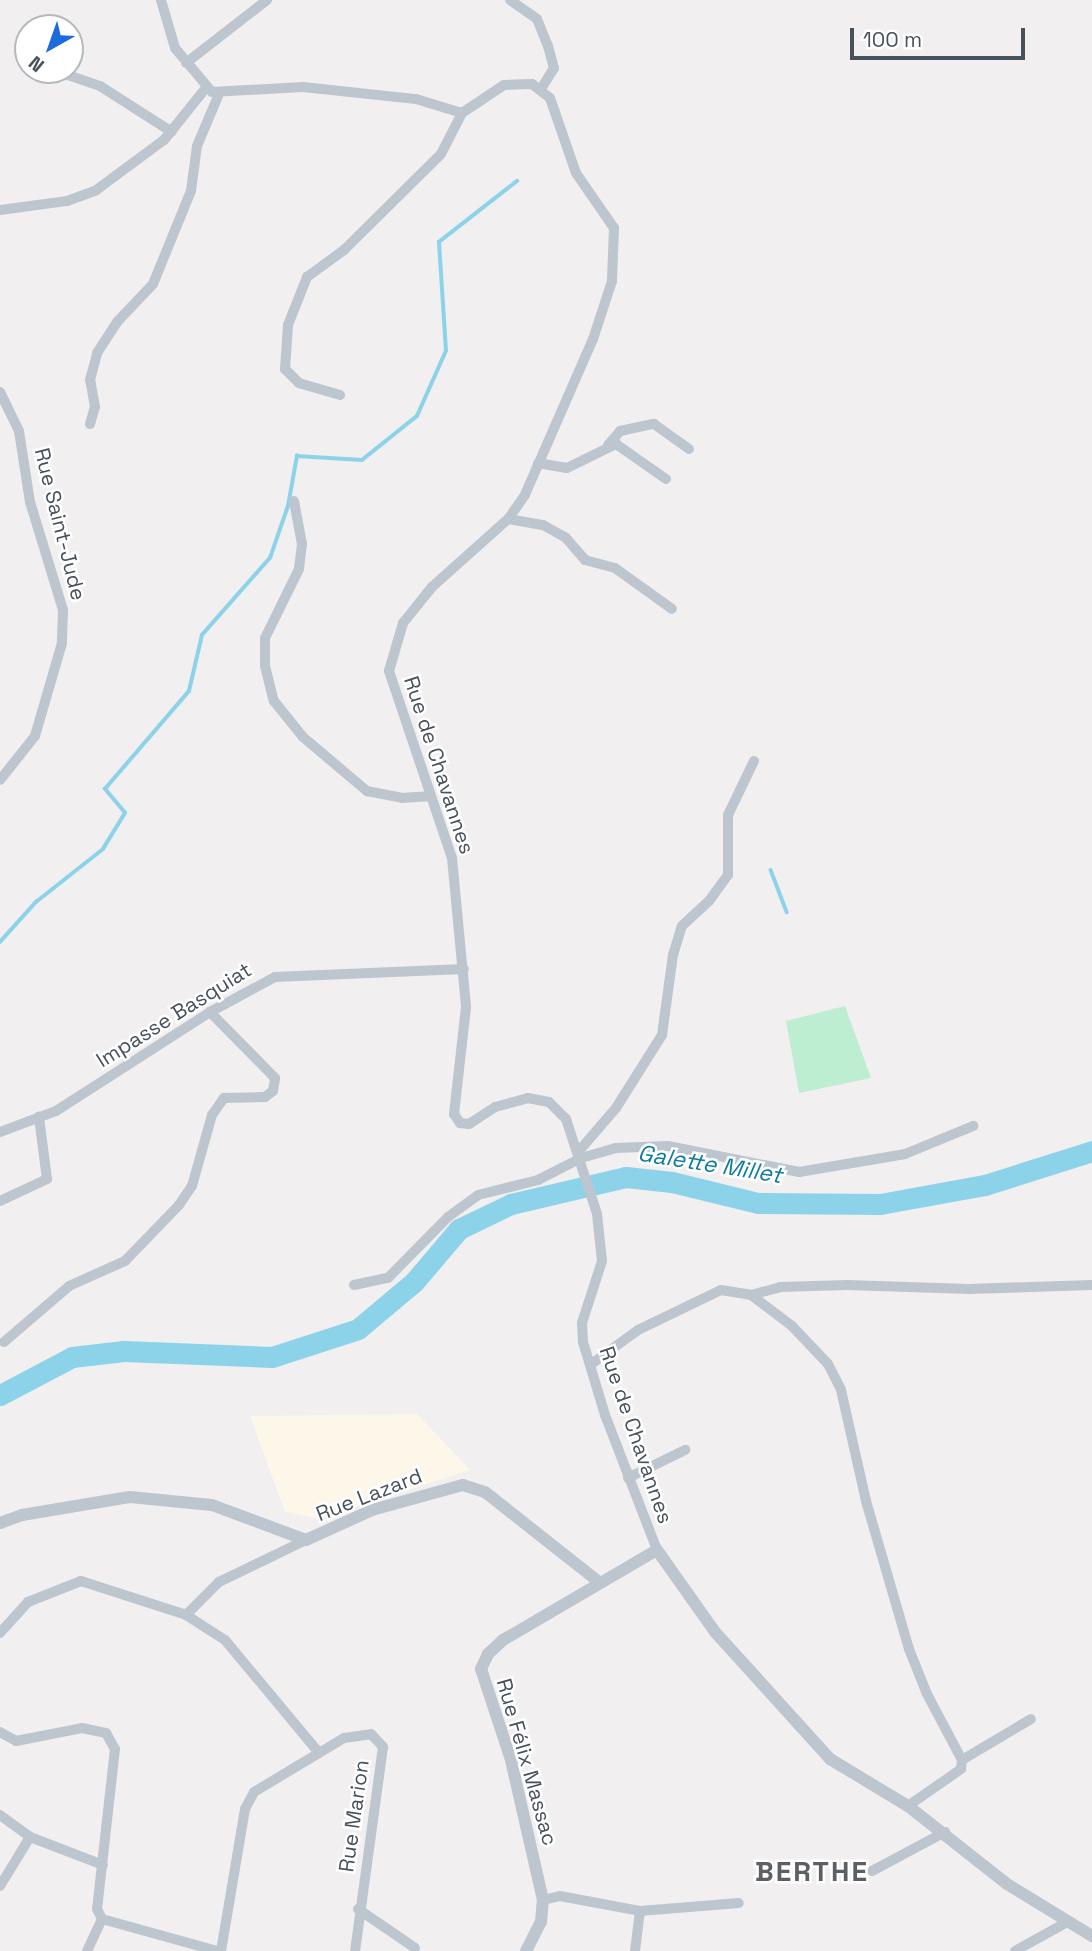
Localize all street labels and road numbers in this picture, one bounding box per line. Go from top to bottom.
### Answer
street label: Rue Saint-Jude [29,445,91,603]
street label: Rue de Chavannes [398,673,480,857]
street label: Impasse Basquiat [92,957,256,1073]
street label: Rue de Chavannes [594,1343,678,1527]
street label: Rue Lazard [312,1463,426,1527]
street label: Rue Félix Massac [491,1676,563,1848]
street label: Rue Marion [334,1758,374,1874]

